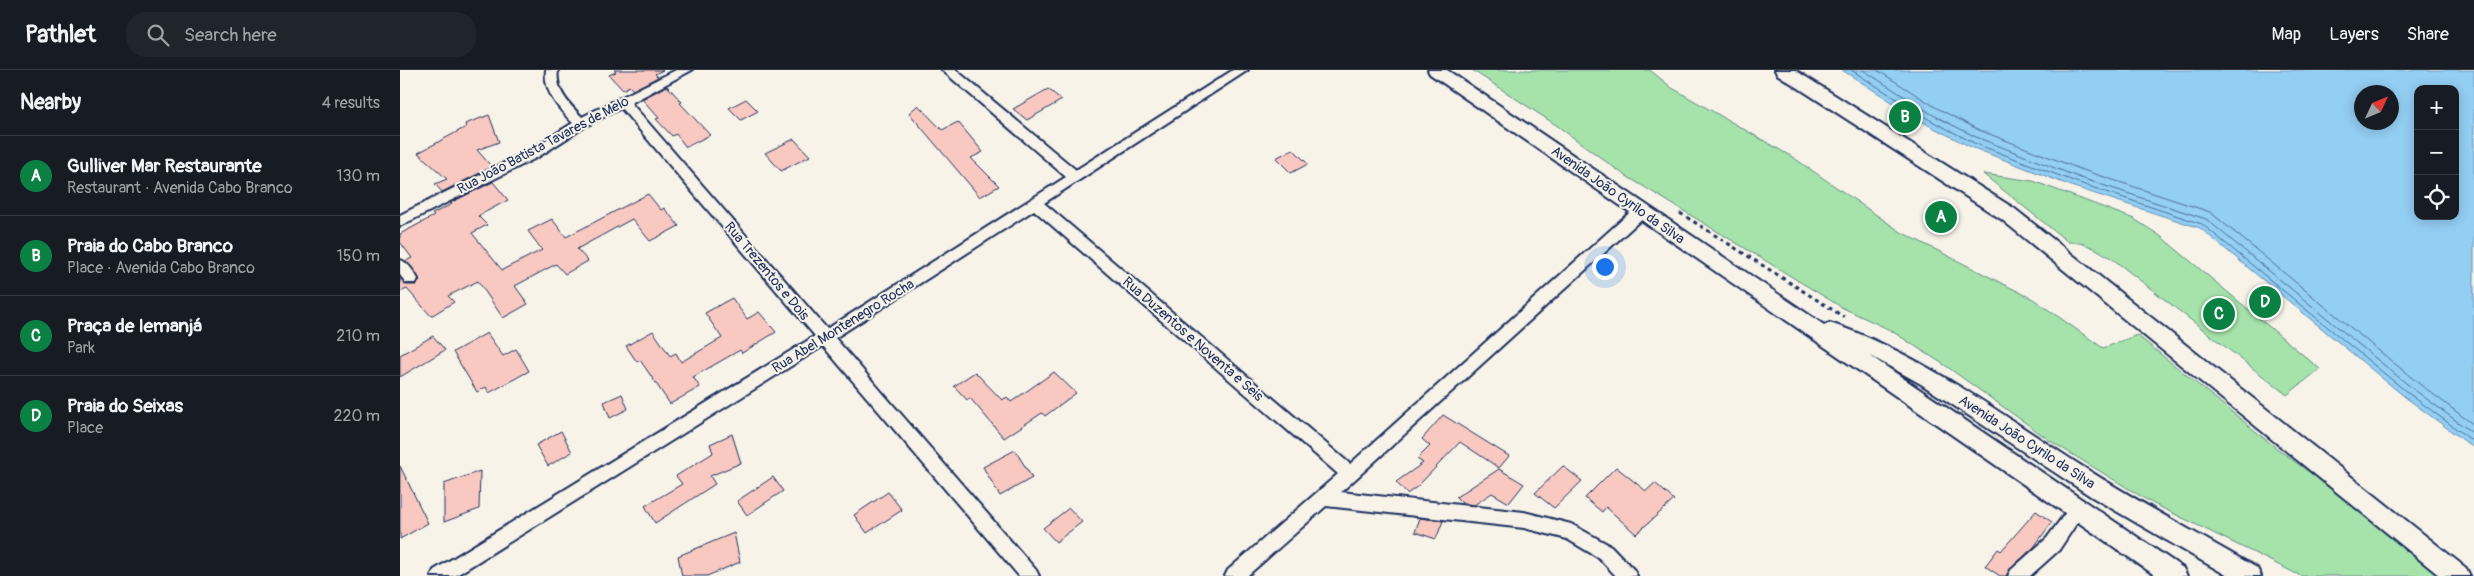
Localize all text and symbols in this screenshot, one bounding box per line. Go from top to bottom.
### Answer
search box [126,12,476,57]
text: Pathlet [25,20,96,49]
icon: search [144,21,172,49]
text: Search here [184,23,277,47]
text: Map [2272,23,2301,46]
text: Layers [2329,23,2379,46]
text: Share [2407,23,2449,46]
north arrow [2354,85,2399,130]
map controls [2414,85,2459,220]
button: + [2414,85,2459,130]
text: Nearby [20,89,81,116]
street label: Rua João Batista Tavares de Melo [454,92,632,198]
text: 4 results [322,93,380,113]
pin: B [1889,98,1921,136]
button: − [2414,130,2459,175]
street label: Avenida João Cyrilo da Silva [1548,142,1688,248]
text: Gulliver Mar Restaurante [67,154,262,178]
text: A [31,166,41,186]
text: 130 m [336,166,380,186]
button: locate [2414,175,2459,220]
text: Restaurant · Avenida Cabo Branco [67,178,293,198]
pin: A [1925,198,1957,236]
street label: Rua Trezentos e Dois [721,218,813,324]
text: Praia do Cabo Branco [67,234,233,258]
text: B [31,246,41,266]
text: 150 m [336,246,380,266]
your location [1592,254,1618,280]
text: Place · Avenida Cabo Branco [67,258,255,278]
street label: Rua Duzentos e Noventa e Seis [1119,273,1267,405]
street label: Rua Abel Montenegro Rocha [769,275,917,377]
pin: D [2249,283,2281,321]
pin: C [2203,295,2235,333]
text: Praça de Iemanjá [67,314,202,338]
text: C [31,326,41,346]
text: 210 m [336,326,380,346]
text: Park [67,338,95,358]
street label: Avenida João Cyrilo da Silva [1956,392,2098,492]
text: Praia do Seixas [67,394,183,418]
text: D [31,406,41,426]
text: 220 m [334,406,380,426]
text: Place [67,418,103,438]

